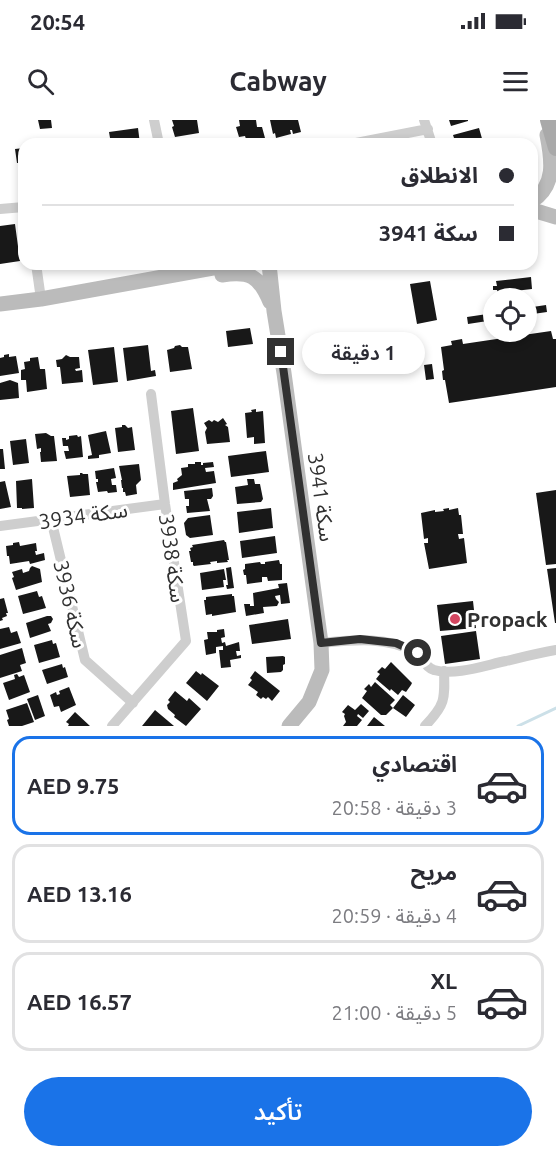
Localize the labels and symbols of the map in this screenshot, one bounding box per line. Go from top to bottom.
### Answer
callout: 1 دقيقة [302,331,425,373]
route end [267,338,294,365]
street label: سكة 3941 [304,451,340,543]
street label: سكة 3934 [37,497,129,533]
street label: سكة 3938 [155,512,191,604]
street label: سكة 3936 [49,558,93,650]
place label: Propack [467,607,548,631]
marker: Propack [448,612,462,626]
route start [404,639,431,666]

